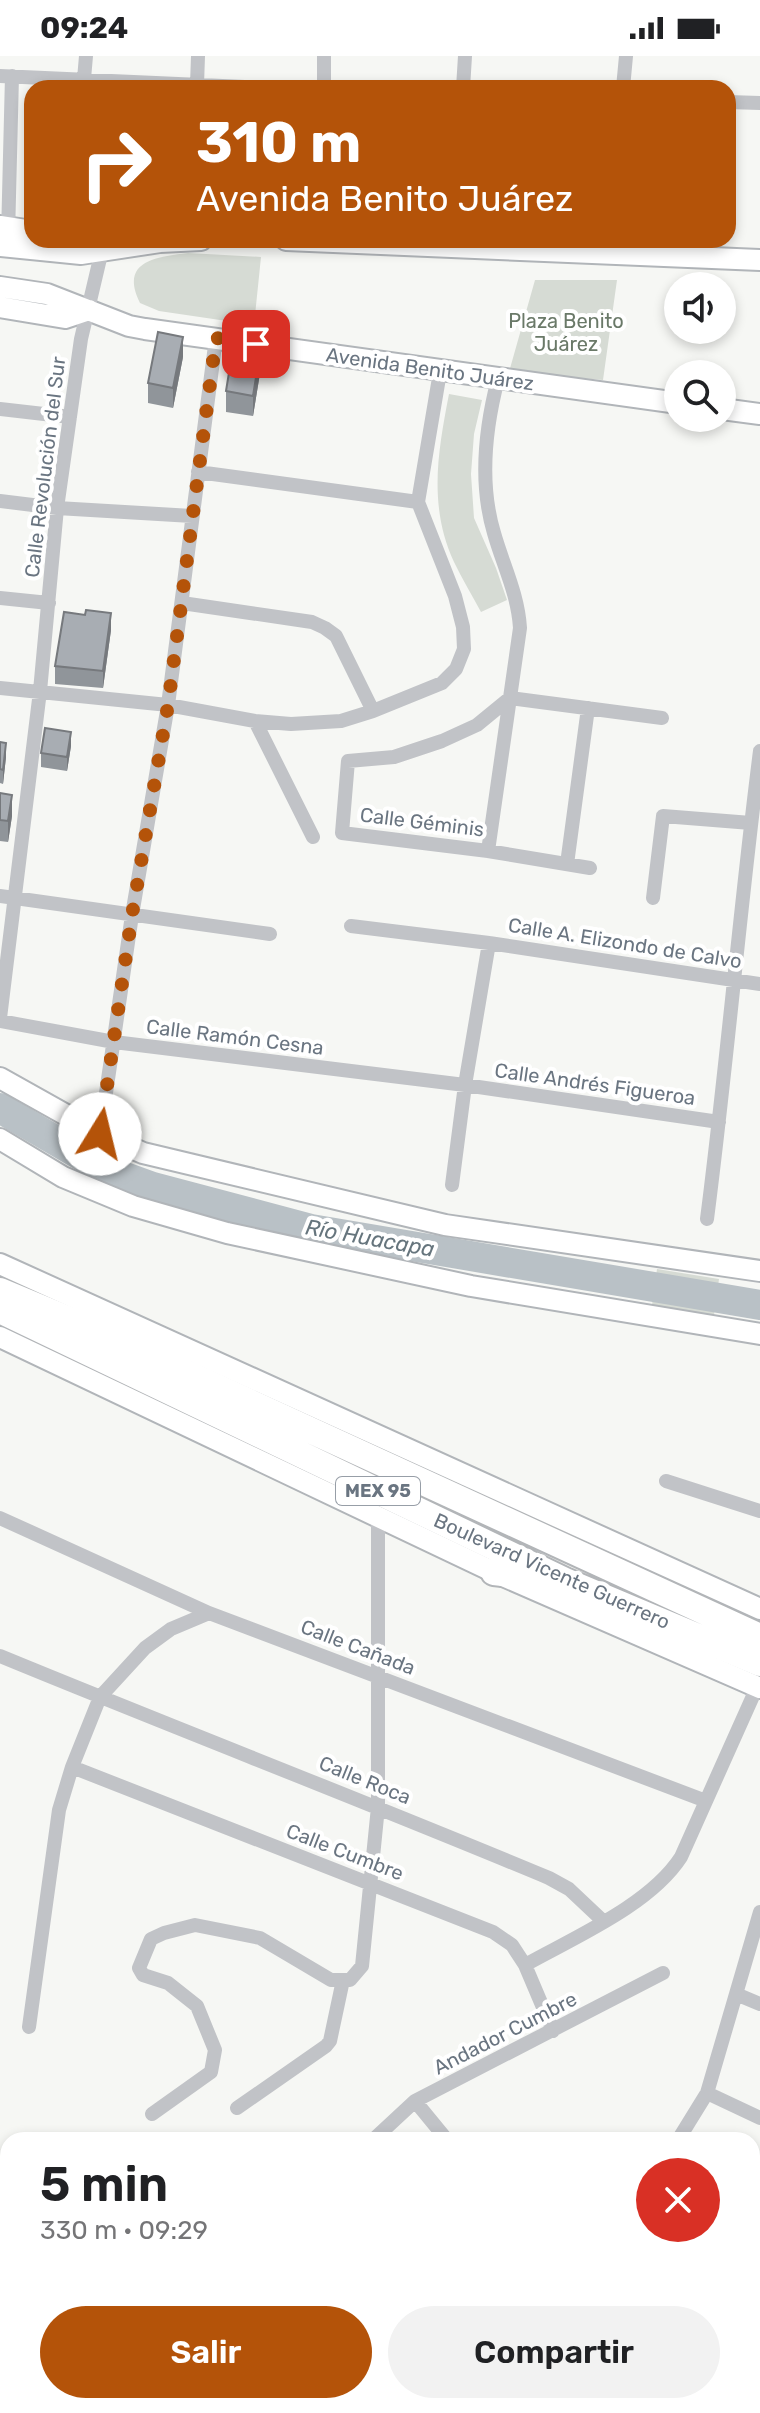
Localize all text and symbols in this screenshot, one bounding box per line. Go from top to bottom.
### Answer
text: 09:24 [40,10,128,46]
text: 310 m [196,110,361,176]
icon: right [64,112,168,216]
text: Avenida Benito Juárez [196,177,573,220]
map controls [664,272,736,432]
button: sound [664,272,736,344]
park label: Plaza Benito Juárez [508,309,624,356]
pin [222,310,290,378]
icon: arrive [234,322,278,366]
street label: Avenida Benito Juárez [325,343,535,395]
street label: Calle Revolución del Sur [20,355,71,579]
button: search [664,360,736,432]
street label: Calle Géminis [359,802,485,842]
street label: Calle A. Elizondo de Calvo [506,913,744,973]
street label: Calle Ramón Cesna [145,1014,325,1060]
street label: Calle Andrés Figueroa [493,1058,697,1110]
position arrow [58,1092,142,1176]
water label: Río Huacapa [303,1213,437,1263]
road number: MEX 95 [336,1477,420,1505]
street label: Boulevard Vicente Guerrero [430,1508,674,1634]
street label: Calle Cañada [297,1614,419,1680]
street label: Calle Roca [316,1751,414,1809]
street label: Calle Cumbre [283,1819,407,1885]
street label: Andador Cumbre [429,1987,581,2079]
text: 5 min [40,2156,168,2213]
button: close [636,2158,720,2242]
text: 330 m · 09:29 [40,2215,208,2246]
button: Salir [40,2306,372,2398]
button: Compartir [388,2306,720,2398]

